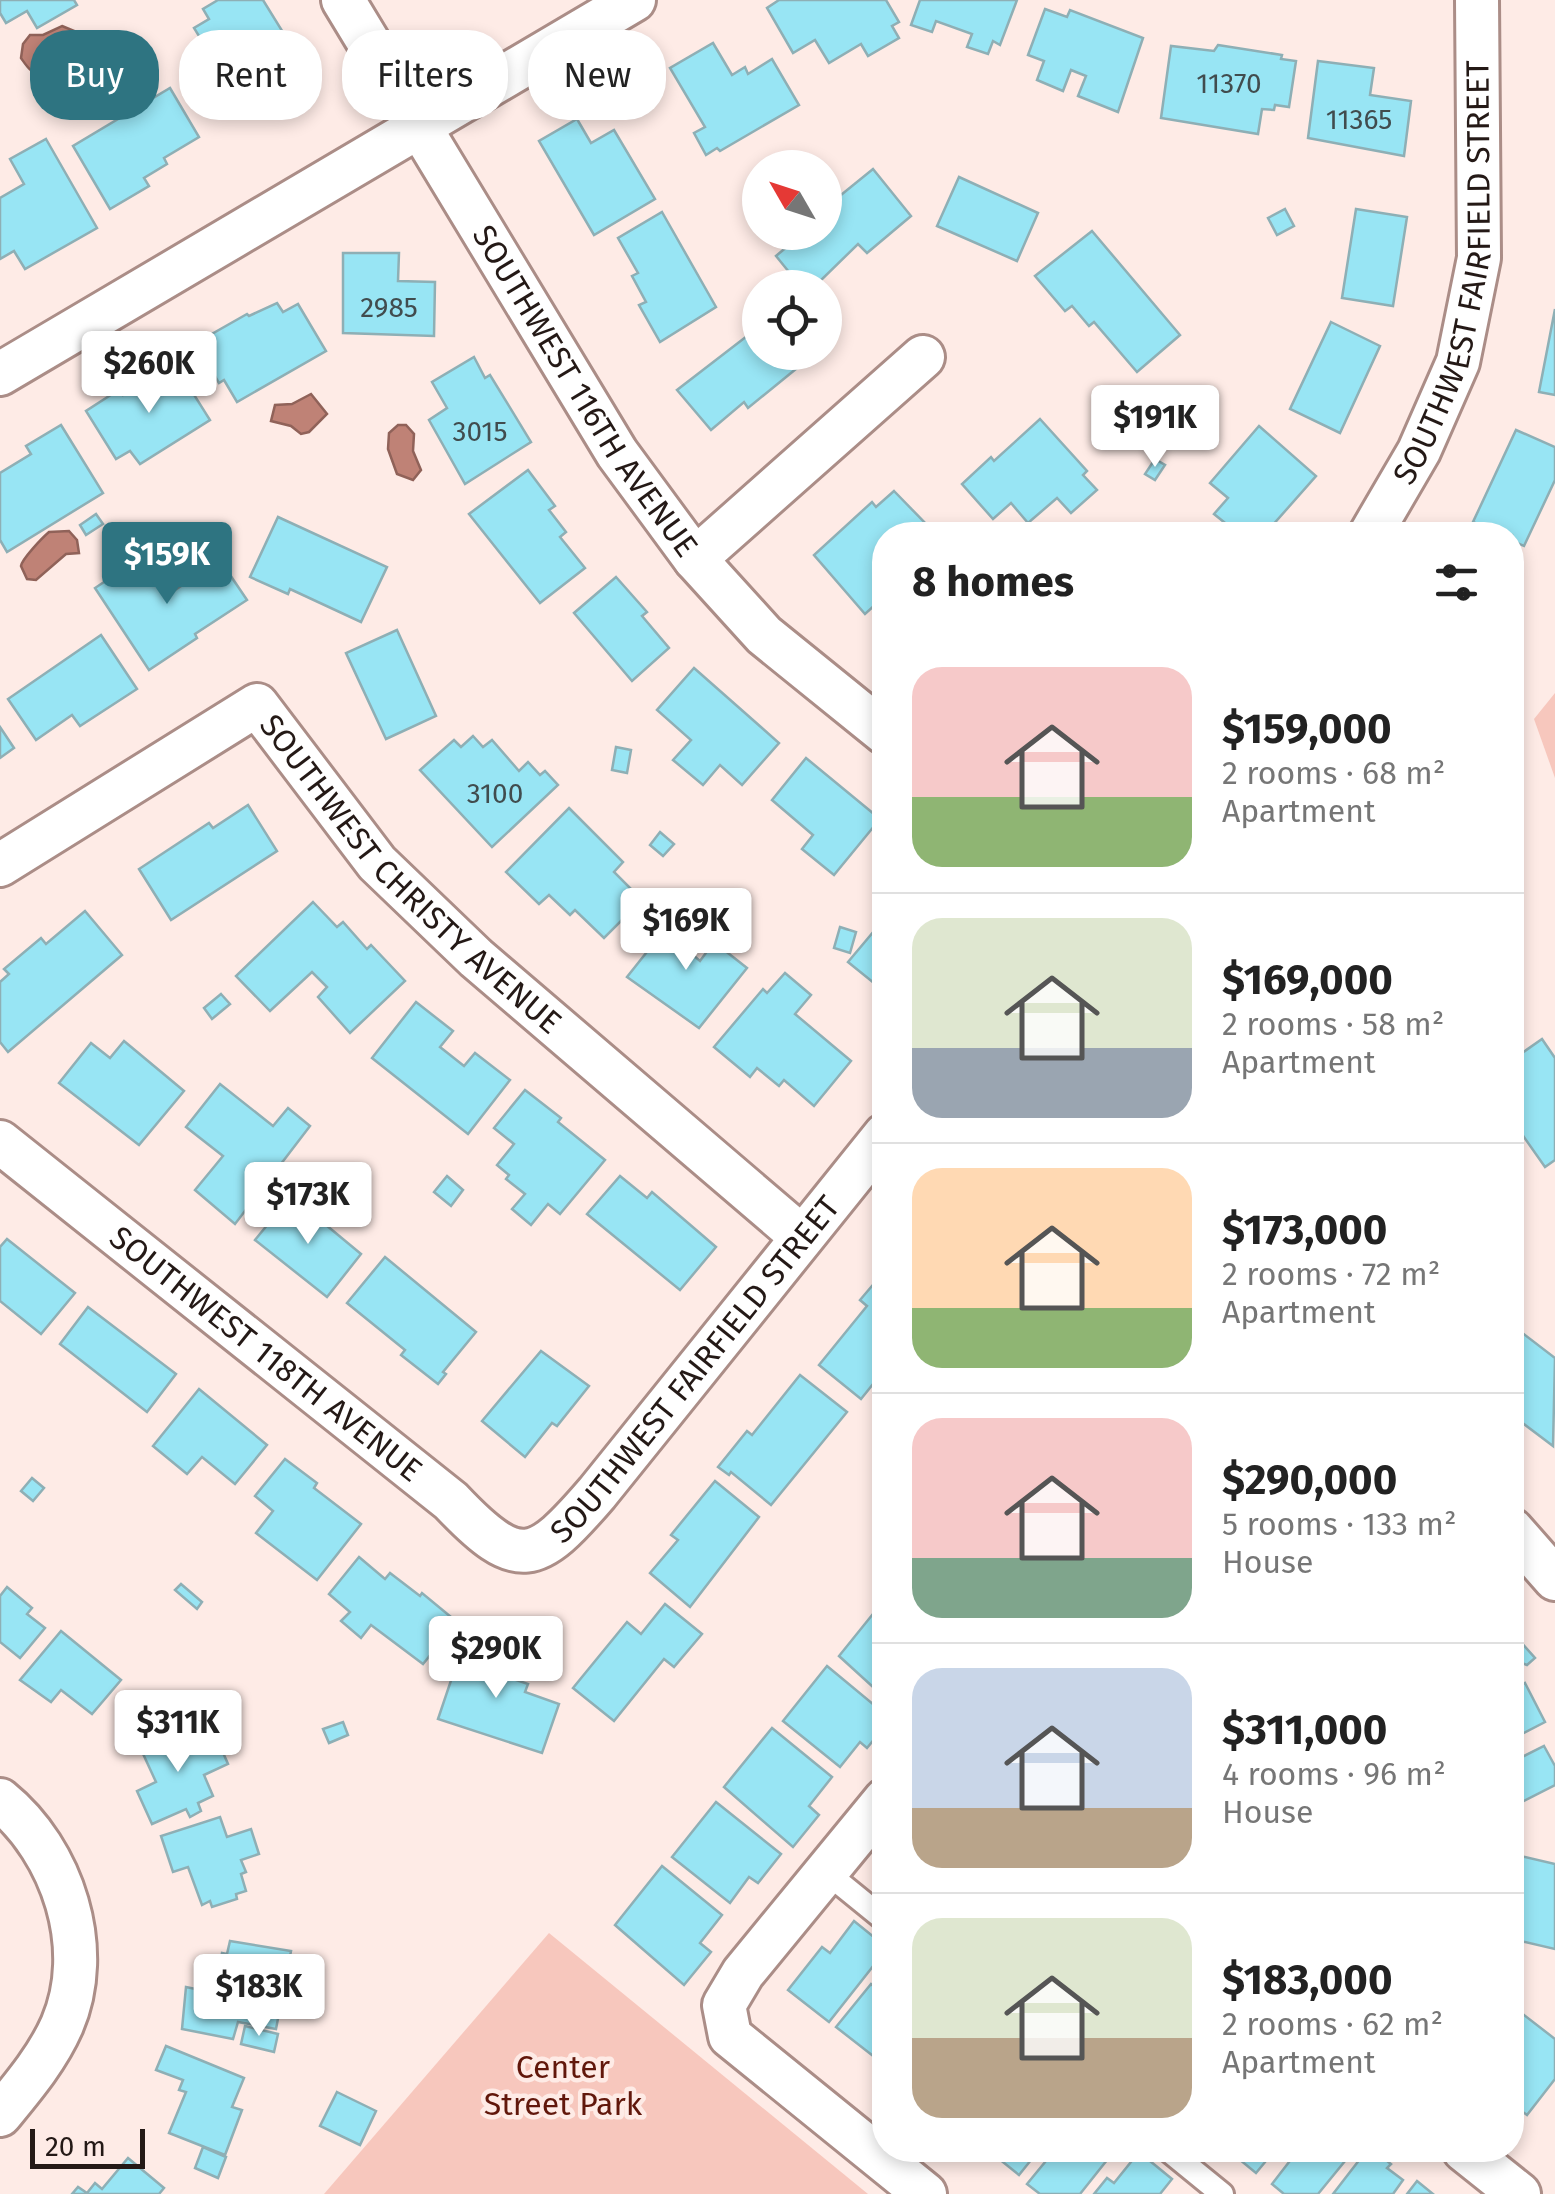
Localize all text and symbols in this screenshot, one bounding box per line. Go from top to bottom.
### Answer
chip: Buy [30,30,159,120]
chip: Rent [179,30,322,120]
chip: Filters [342,30,508,120]
chip: New [528,30,666,120]
street label: SOUTHWEST FAIRFIELD STREET [1385,60,1499,491]
house number: 11370 [1196,67,1262,100]
house number: 11365 [1326,103,1392,136]
north arrow [742,150,842,250]
map controls [742,150,842,370]
street label: SOUTHWEST 116TH AVENUE [465,218,706,564]
button: locate [742,270,842,370]
house number: 2985 [360,291,418,324]
pin: $260K [79,331,219,416]
text: $260K [104,344,194,382]
pin: $191K [1085,385,1225,470]
text: $191K [1113,398,1197,436]
house number: 3015 [452,415,508,448]
pin: $159K [97,522,237,607]
text: $159K [124,535,210,573]
icon: filters [1429,555,1484,610]
text: 8 homes [912,557,1074,607]
text: $159,000 [1222,704,1392,754]
street label: SOUTHWEST CHRISTY AVENUE [252,707,569,1041]
icon: home [992,707,1112,827]
text: 2 rooms · 68 m² [1222,754,1445,792]
house number: 3100 [467,777,523,810]
text: Apartment [1222,792,1376,830]
pin: $169K [616,888,756,973]
text: $169K [642,901,730,939]
text: $169,000 [1222,955,1393,1005]
icon: home [992,958,1112,1078]
text: 2 rooms · 58 m² [1222,1005,1444,1043]
text: Apartment [1222,1043,1376,1081]
pin: $173K [238,1162,378,1247]
text: $173K [267,1175,349,1213]
street label: SOUTHWEST FAIRFIELD STREET [542,1188,848,1551]
text: $173,000 [1222,1205,1387,1255]
icon: home [992,1208,1112,1328]
street label: SOUTHWEST 118TH AVENUE [102,1218,430,1489]
text: 2 rooms · 72 m² [1222,1255,1440,1293]
text: Apartment [1222,1293,1376,1331]
text: $290,000 [1222,1455,1397,1505]
icon: home [992,1458,1112,1578]
text: 5 rooms · 133 m² [1222,1505,1457,1543]
text: House [1222,1543,1313,1581]
pin: $290K [426,1616,566,1701]
text: $290K [451,1629,541,1667]
pin: $311K [108,1690,248,1775]
text: $311K [137,1703,219,1741]
text: $311,000 [1222,1705,1387,1755]
icon: home [992,1708,1112,1828]
text: 4 rooms · 96 m² [1222,1755,1446,1793]
text: House [1222,1793,1313,1831]
pin: $183K [189,1954,329,2039]
text: $183,000 [1222,1955,1392,2005]
icon: home [992,1958,1112,2078]
text: $183K [216,1967,302,2005]
text: 2 rooms · 62 m² [1222,2005,1443,2043]
text: Apartment [1222,2043,1376,2081]
park label: Center Street Park [484,2048,643,2123]
scale bar [30,2124,145,2168]
text: 20 m [45,2130,106,2163]

